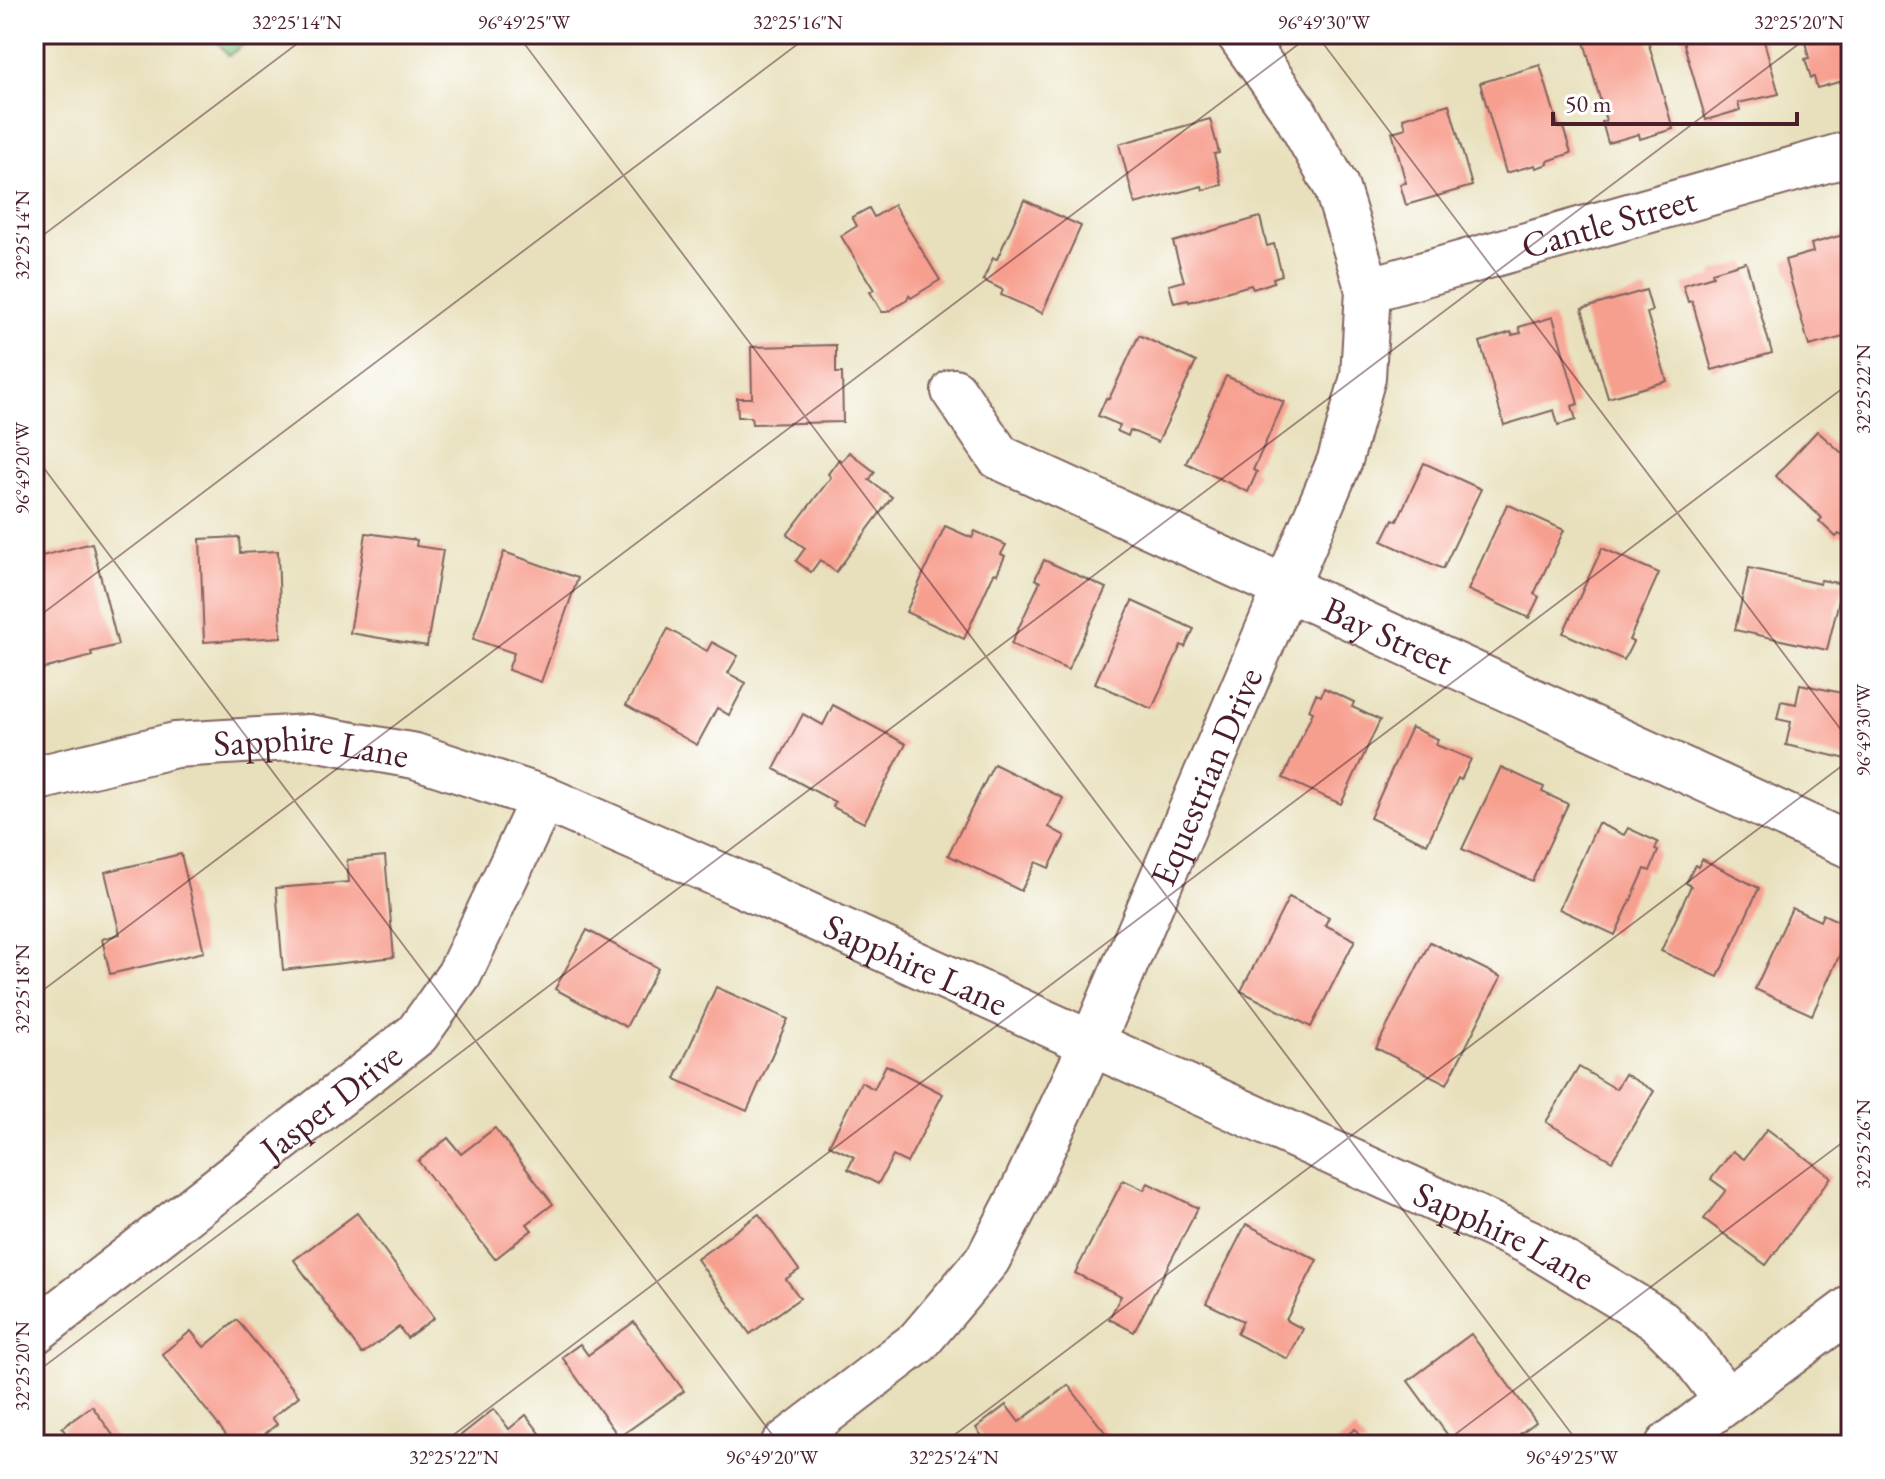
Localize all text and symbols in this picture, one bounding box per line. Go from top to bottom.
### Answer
text: 32°25'14"N [252,9,342,35]
text: 96°49'25"W [478,9,571,35]
text: 32°25'16"N [753,9,843,35]
text: 96°49'30"W [1278,9,1371,35]
text: 32°25'20"N [1754,9,1844,35]
scale bar [1553,76,1797,126]
text: 50 m [1565,88,1612,119]
street label: Cantle Street [1516,175,1702,269]
text: 32°25'14"N [9,190,35,280]
text: 32°25'22"N [1850,344,1876,434]
text: 96°49'20"W [9,421,35,514]
street label: Bay Street [1316,585,1461,685]
street label: Equestrian Drive [1138,660,1273,892]
text: 96°49'30"W [1850,683,1876,776]
street label: Sapphire Lane [212,714,413,778]
street label: Sapphire Lane [817,902,1016,1026]
text: 32°25'18"N [9,944,35,1034]
street label: Jasper Drive [248,1031,411,1173]
text: 32°25'26"N [1850,1099,1876,1189]
street label: Sapphire Lane [1407,1170,1604,1300]
text: 32°25'20"N [9,1321,35,1411]
text: 32°25'22"N [409,1444,499,1470]
text: 96°49'20"W [726,1444,819,1470]
text: 32°25'24"N [909,1444,999,1470]
text: 96°49'25"W [1526,1444,1619,1470]

